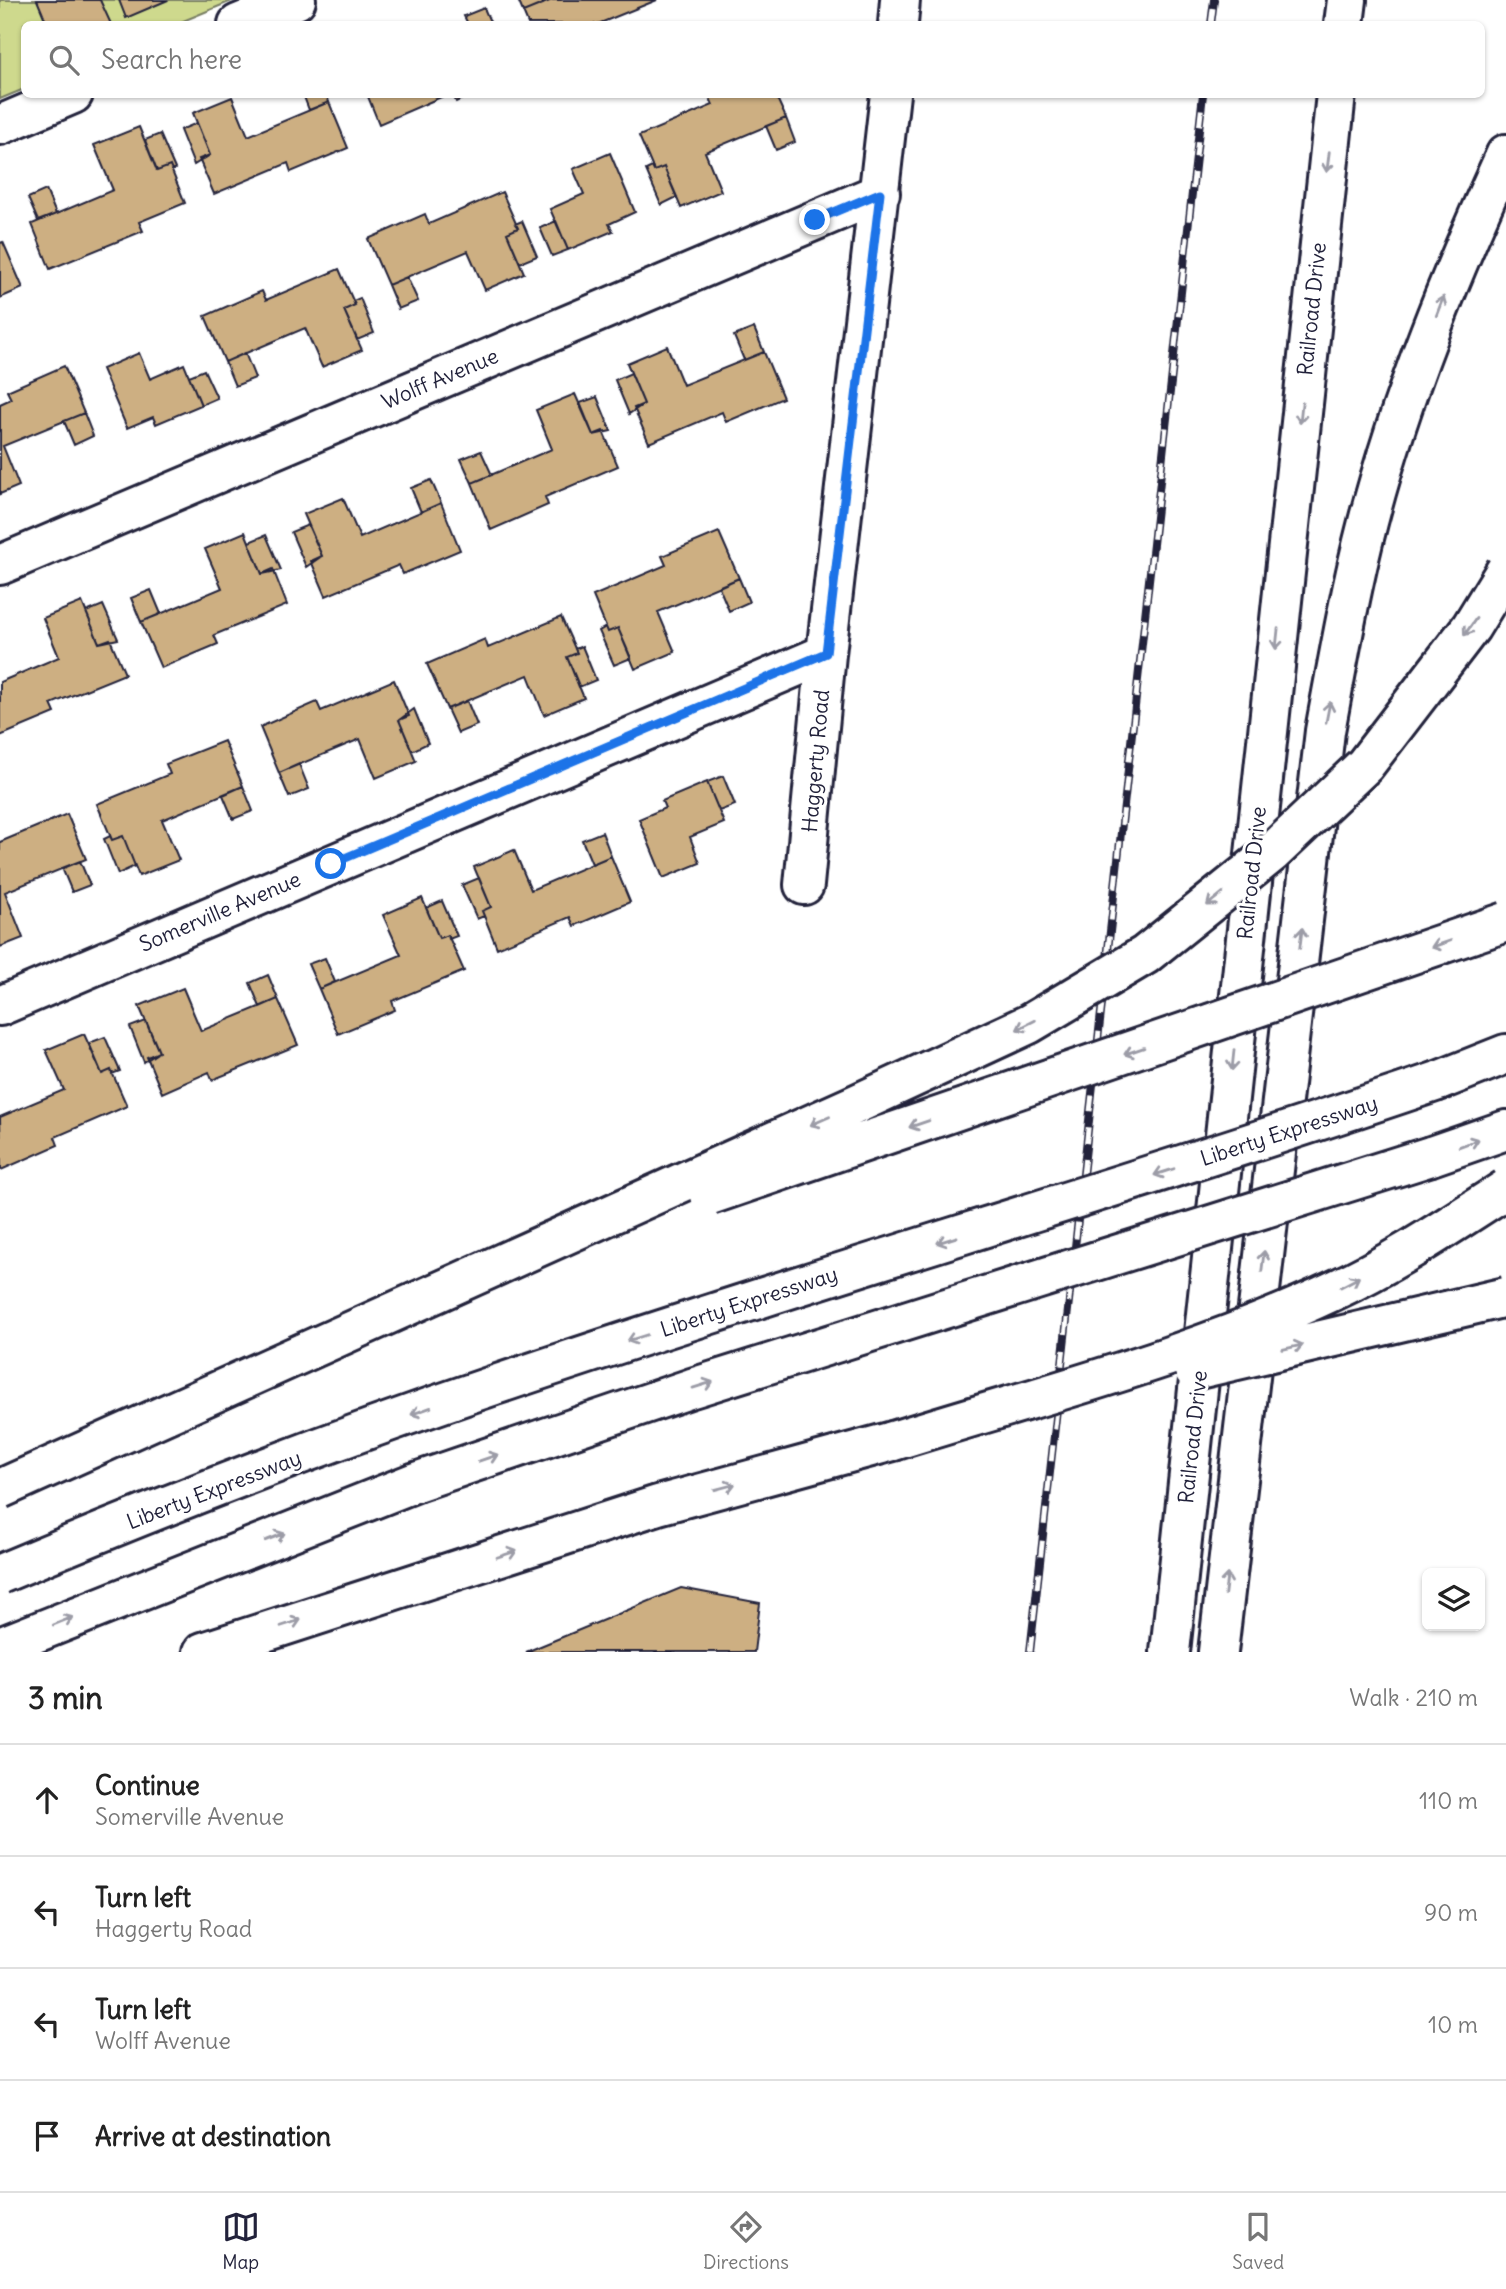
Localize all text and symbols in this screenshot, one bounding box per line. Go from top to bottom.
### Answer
search box [21,21,1485,98]
icon: search [45,41,83,79]
text: Search here [101,43,242,76]
one-way arrow [1322,150,1335,173]
route end [799,204,830,235]
street label: Railroad Drive [1291,241,1332,377]
one-way arrow [1434,295,1447,317]
street label: Wolff Avenue [377,342,502,415]
one-way arrow [1294,401,1307,424]
one-way arrow [1463,617,1477,636]
one-way arrow [1270,627,1283,650]
street label: Haggerty Road [796,688,835,834]
one-way arrow [1322,701,1336,724]
street label: Railroad Drive [1231,805,1272,941]
route start [315,848,346,879]
street label: Somerville Avenue [135,865,305,958]
one-way arrow [1206,891,1224,907]
one-way arrow [1294,927,1307,949]
one-way arrow [1431,939,1453,951]
one-way arrow [1016,1018,1037,1032]
one-way arrow [1123,1046,1145,1058]
one-way arrow [1226,1048,1239,1071]
street label: Liberty Expressway [1197,1089,1381,1172]
one-way arrow [810,1115,831,1128]
one-way arrow [908,1119,930,1131]
one-way arrow [1457,1136,1479,1148]
one-way arrow [1154,1167,1176,1180]
one-way arrow [936,1235,958,1248]
one-way arrow [1257,1250,1270,1273]
street label: Liberty Expressway [657,1260,841,1343]
one-way arrow [1339,1275,1360,1288]
one-way arrow [626,1333,648,1345]
one-way arrow [1281,1340,1304,1353]
street label: Railroad Drive [1172,1369,1213,1505]
one-way arrow [692,1377,714,1390]
one-way arrow [411,1406,433,1419]
street label: Liberty Expressway [123,1444,305,1535]
one-way arrow [476,1450,498,1463]
one-way arrow [713,1480,736,1493]
one-way arrow [263,1530,285,1543]
one-way arrow [496,1546,518,1559]
map controls [1422,1568,1485,1631]
button: layers [1422,1568,1485,1631]
one-way arrow [1219,1573,1232,1596]
one-way arrow [52,1614,73,1627]
one-way arrow [279,1615,301,1628]
text: 3 min [28,1679,103,1717]
text: Walk · 210 m [1349,1683,1478,1712]
text: Continue [95,1769,200,1802]
icon: ahead [28,1781,66,1819]
text: 110 m [1419,1786,1478,1815]
text: Somerville Avenue [95,1802,284,1831]
text: Turn left [95,1881,191,1914]
icon: left [28,1893,66,1931]
text: 90 m [1424,1898,1478,1927]
text: Haggerty Road [95,1914,252,1943]
text: Turn left [95,1993,191,2026]
icon: left [28,2005,66,2043]
text: 10 m [1428,2010,1478,2039]
text: Wolff Avenue [95,2026,231,2055]
icon: arrive [28,2117,66,2155]
text: Arrive at destination [95,2120,331,2153]
tab: Map [222,2208,260,2274]
tab: Directions [703,2208,789,2274]
tab: Saved [1232,2208,1284,2274]

